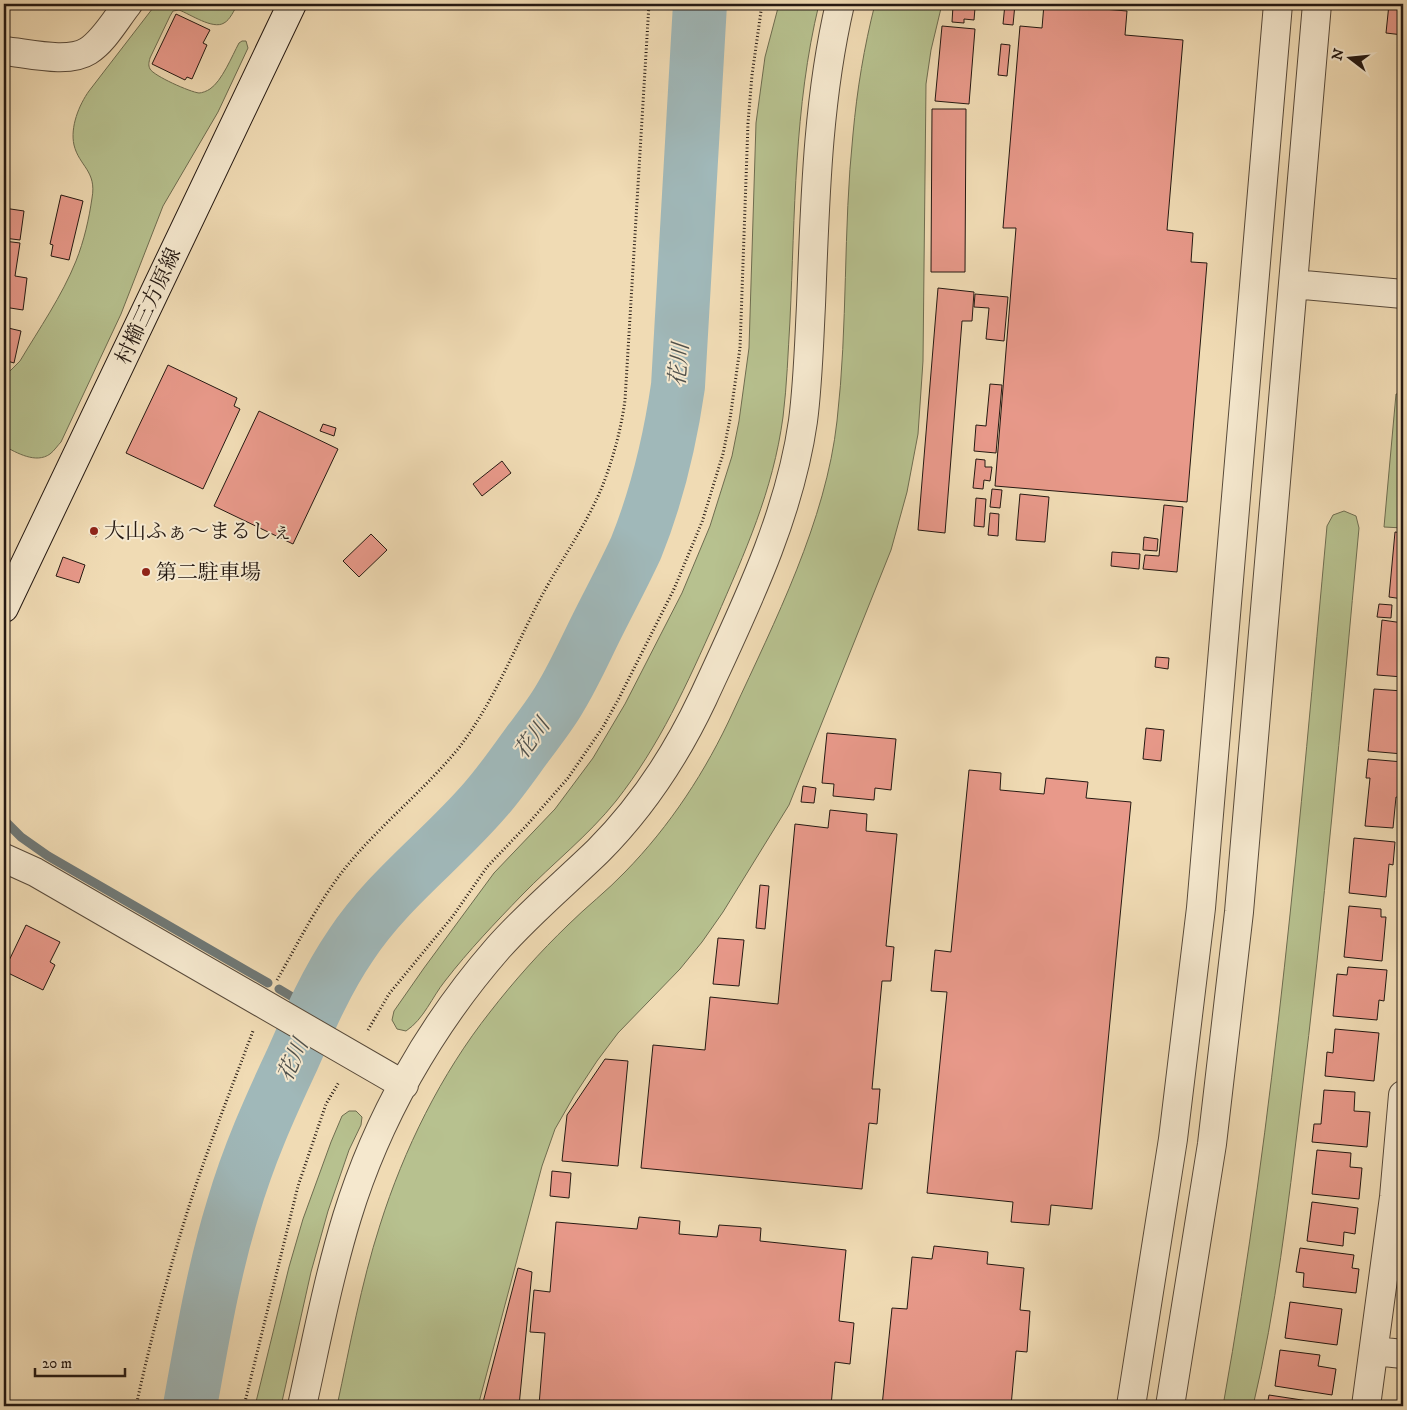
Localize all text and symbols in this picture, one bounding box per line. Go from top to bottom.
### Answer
north arrow [1324,32,1374,82]
text: N [1328,46,1349,63]
street label: 村櫛三方原線 [110,244,187,369]
water label: 花川 [664,340,695,388]
place label: 大山ふぁ～まるしぇ [104,519,293,545]
marker: 大山ふぁ～まるしぇ [88,525,100,537]
place label: 第二駐車場 [156,560,261,586]
marker: 第二駐車場 [140,566,152,578]
water label: 花川 [508,712,557,765]
water label: 花川 [272,1033,315,1086]
scale bar [35,1345,125,1377]
text: 20 m [42,1354,72,1373]

